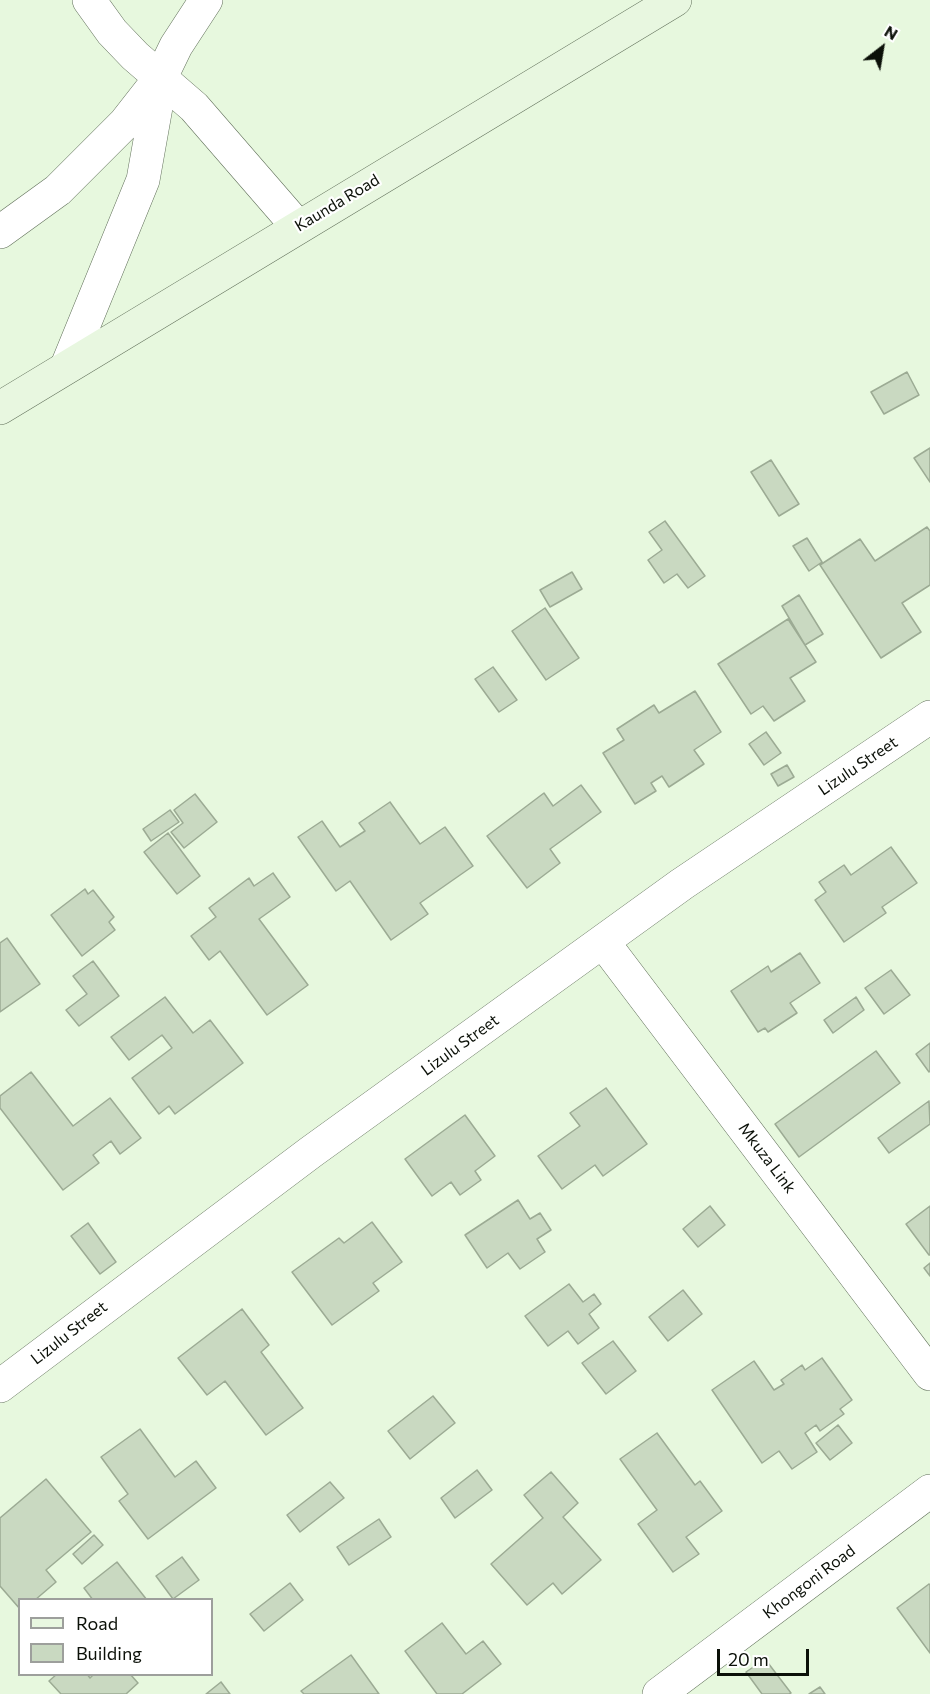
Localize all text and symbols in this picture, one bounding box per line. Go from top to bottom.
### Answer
north arrow [852,18,912,78]
text: N [881,21,902,43]
street label: Kaunda Road [291,170,383,236]
street label: Lizulu Street [815,732,901,800]
street label: Lizulu Street [417,1010,503,1080]
street label: Mkuza Link [734,1119,800,1197]
street label: Lizulu Street [27,1297,111,1369]
street label: Khongoni Road [759,1541,859,1623]
legend [18,1598,213,1676]
text: Road [76,1612,118,1634]
scale bar [720,1637,812,1675]
text: Building [76,1642,142,1664]
text: 20 m [728,1648,769,1670]

